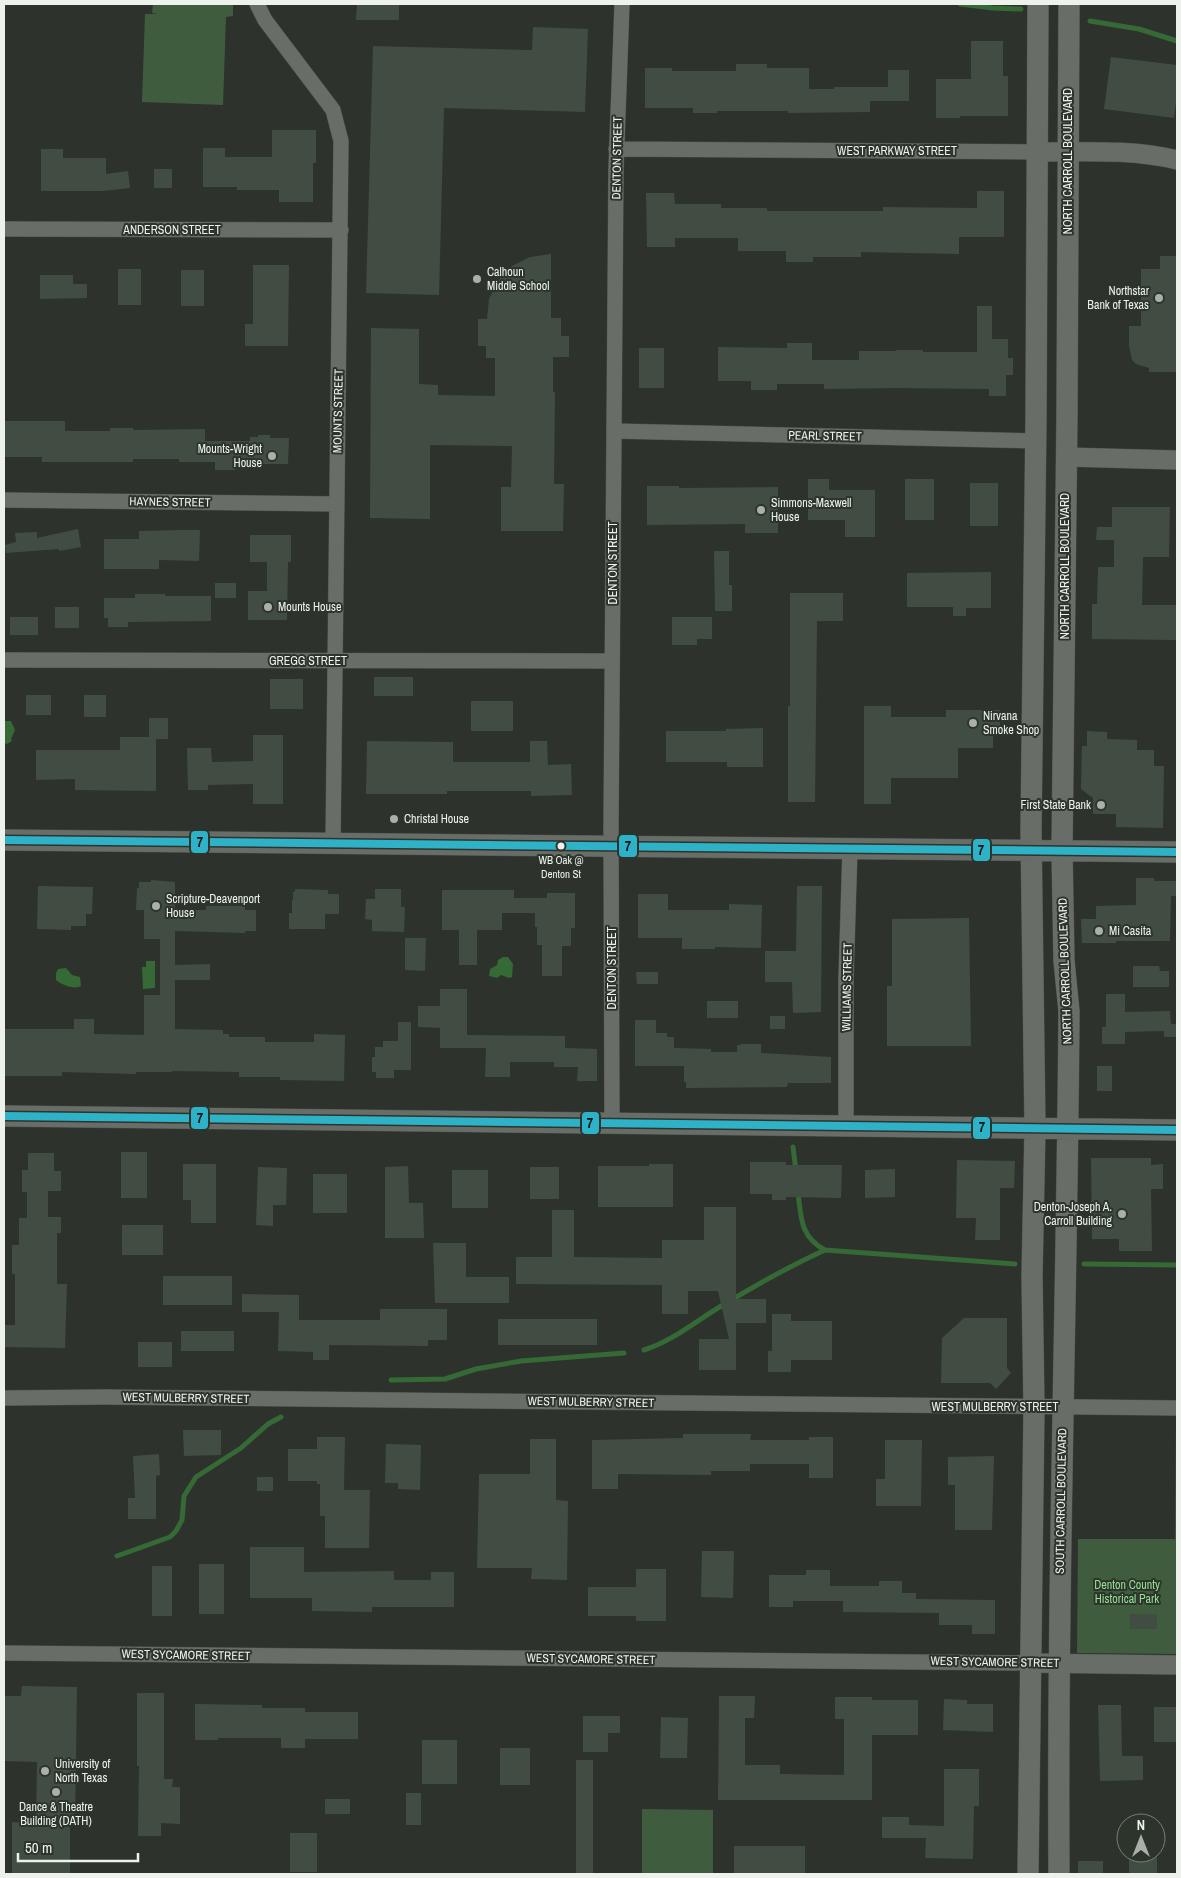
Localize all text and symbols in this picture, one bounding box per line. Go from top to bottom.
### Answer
street label: NORTH CARROLL BOULEVARD [1060,88,1076,234]
street label: DENTON STREET [608,116,626,200]
street label: WEST PARKWAY STREET [837,143,957,159]
street label: ANDERSON STREET [122,222,221,238]
place label: Calhoun Middle School [487,264,549,294]
marker: Calhoun Middle School [471,273,483,285]
place label: Northstar Bank of Texas [1087,283,1150,313]
marker: Northstar Bank of Texas [1153,292,1165,304]
street label: MOUNTS STREET [329,369,347,453]
street label: PEARL STREET [788,427,862,445]
place label: Mounts-Wright House [198,441,262,471]
marker: Mounts-Wright House [266,450,278,462]
street label: HAYNES STREET [129,493,211,511]
street label: NORTH CARROLL BOULEVARD [1057,493,1073,639]
place label: Simmons-Maxwell House [771,495,851,525]
marker: Simmons-Maxwell House [755,504,767,516]
street label: DENTON STREET [605,522,621,604]
place label: Mounts House [278,599,341,615]
marker: Mounts House [262,601,274,613]
street label: GREGG STREET [269,653,347,669]
place label: Nirvana Smoke Shop [983,708,1039,738]
marker: Nirvana Smoke Shop [967,717,979,729]
place label: First State Bank [1020,797,1091,813]
marker: First State Bank [1095,799,1107,811]
place label: Christal House [404,811,469,827]
marker: Christal House [388,813,400,825]
line badge: 7 [190,830,209,854]
text: 7 [197,833,204,851]
line badge: 7 [618,834,638,858]
text: 7 [625,837,632,855]
line badge: 7 [972,838,991,862]
marker: WB Oak @ Denton St [556,841,566,851]
text: 7 [978,841,985,859]
place label: WB Oak @ Denton St [538,853,584,881]
place label: Scripture-Deavenport House [166,891,260,921]
street label: NORTH CARROLL BOULEVARD [1054,898,1076,1044]
marker: Scripture-Deavenport House [150,900,162,912]
place label: Mi Casita [1109,923,1152,939]
marker: Mi Casita [1093,925,1105,937]
street label: DENTON STREET [604,927,620,1009]
street label: WILLIAMS STREET [838,943,856,1031]
line badge: 7 [190,1106,209,1130]
text: 7 [197,1109,204,1127]
line badge: 7 [581,1111,600,1135]
text: 7 [587,1114,594,1132]
line badge: 7 [972,1116,991,1140]
text: 7 [979,1118,986,1136]
place label: Denton-Joseph A. Carroll Building [1034,1199,1113,1229]
marker: Denton-Joseph A. Carroll Building [1116,1208,1128,1220]
street label: WEST MULBERRY STREET [122,1389,250,1407]
street label: WEST MULBERRY STREET [527,1393,655,1411]
street label: WEST MULBERRY STREET [932,1399,1058,1415]
street label: SOUTH CARROLL BOULEVARD [1052,1428,1070,1574]
park label: Denton County Historical Park [1094,1577,1160,1607]
street label: WEST SYCAMORE STREET [121,1646,251,1664]
street label: WEST SYCAMORE STREET [526,1650,656,1668]
street label: WEST SYCAMORE STREET [930,1653,1060,1671]
place label: University of North Texas [55,1756,111,1786]
marker: University of North Texas [39,1765,51,1777]
marker: Dance & Theatre Building (DATH) [50,1786,62,1798]
place label: Dance & Theatre Building (DATH) [19,1799,93,1829]
north arrow [1116,1813,1166,1863]
text: N [1137,1816,1145,1834]
scale bar [18,1830,138,1862]
text: 50 m [25,1837,52,1858]

